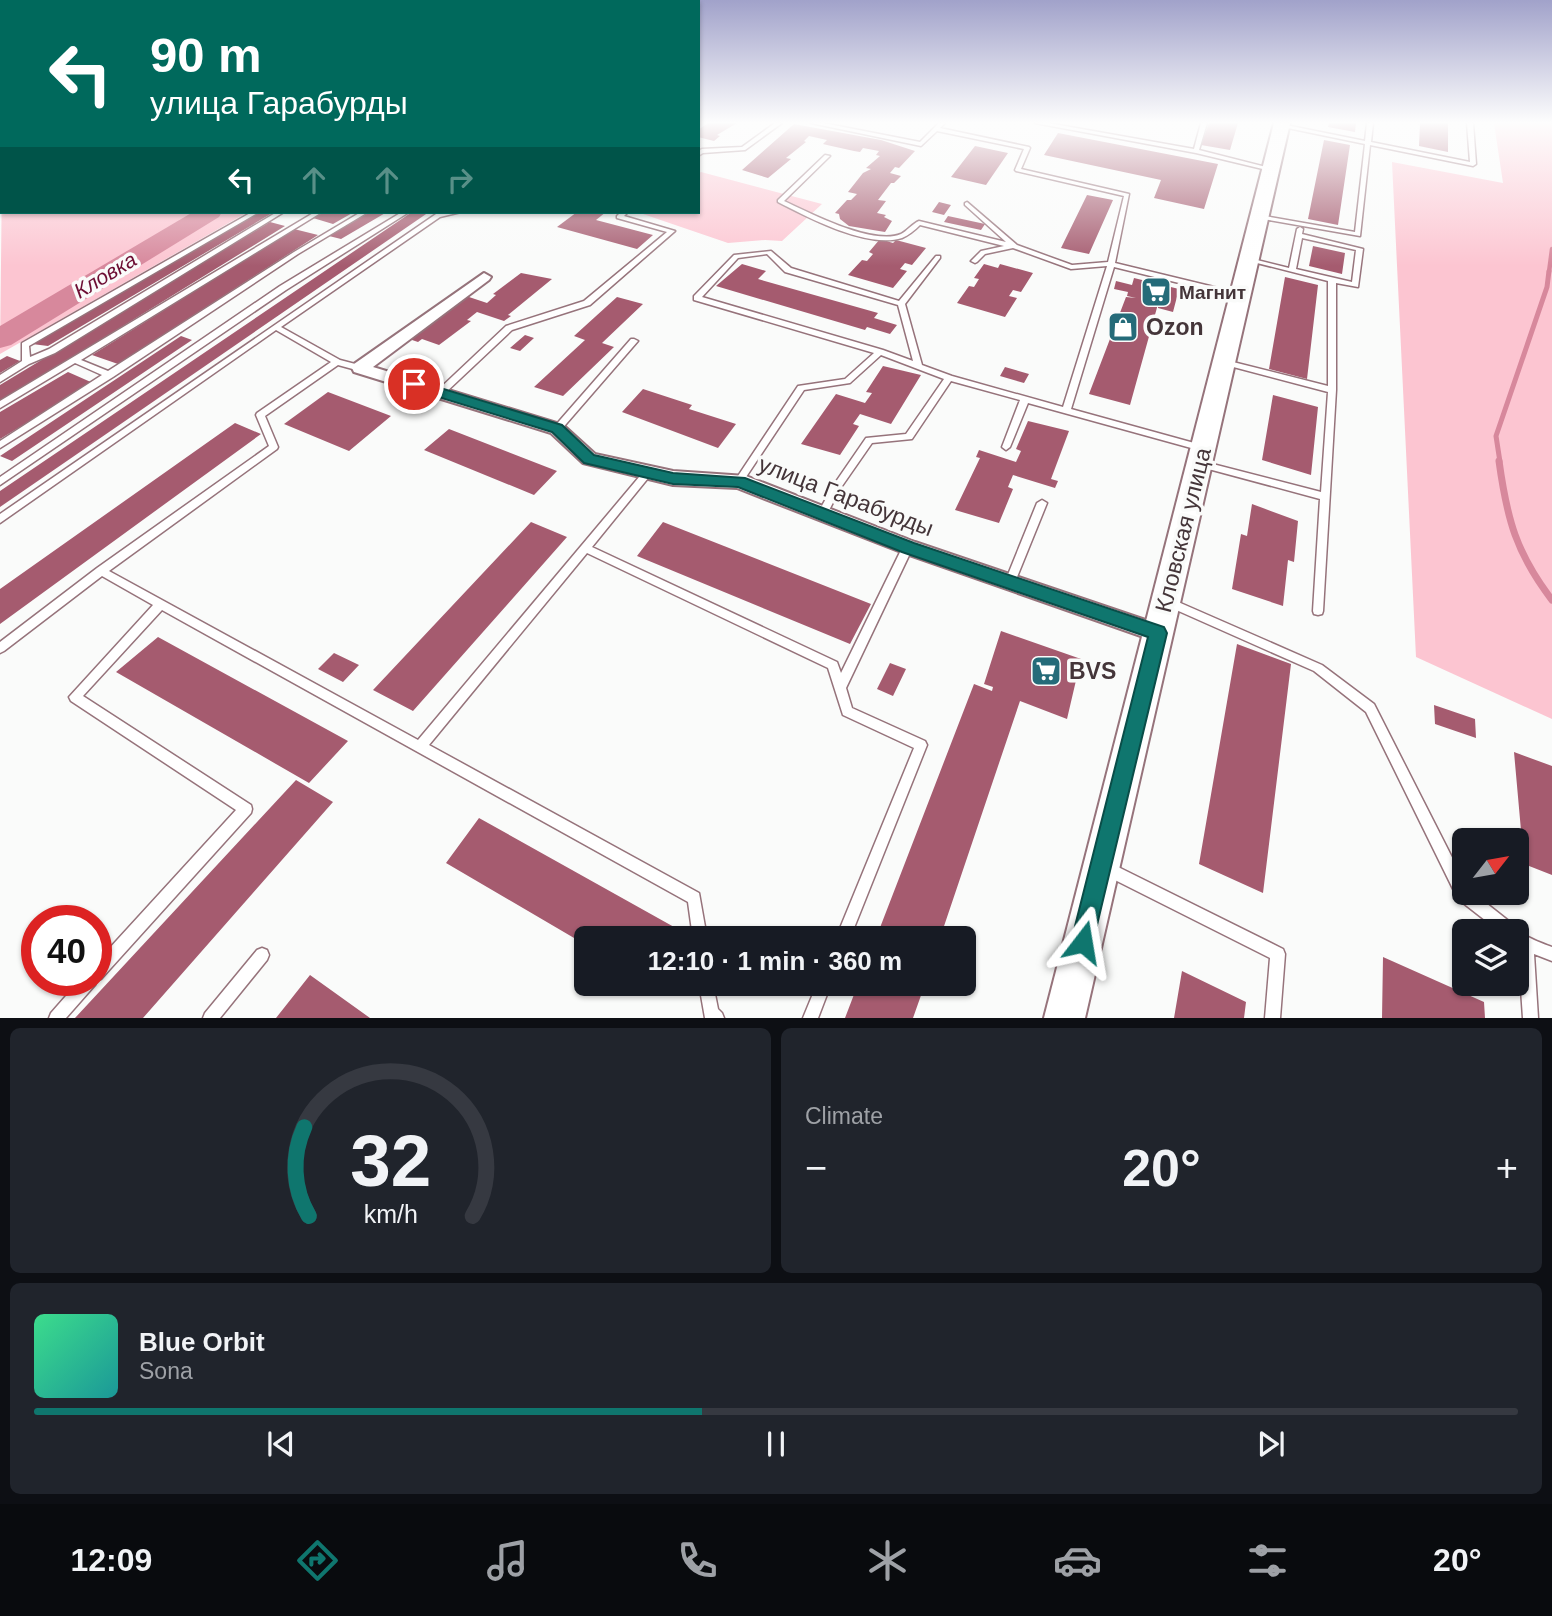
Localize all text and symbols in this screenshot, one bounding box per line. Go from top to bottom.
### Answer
icon: left [35,28,126,119]
text: 90 m [150,28,262,82]
text: улица Гарабурды [150,85,408,121]
icon: left [222,161,260,199]
icon: ahead [295,161,333,199]
icon: ahead [368,161,406,199]
icon: right [441,161,479,199]
water label: Кловка [70,248,140,302]
supermarket icon: Магнит [1139,275,1173,309]
place label: Магнит [1179,282,1246,303]
shop icon: Ozon [1106,310,1140,344]
place label: Ozon [1146,314,1204,340]
pin [384,354,444,414]
icon: arrive [395,365,433,403]
street label: Кловская улица [1150,445,1216,615]
street label: улица Гарабурды [755,451,937,541]
supermarket icon: BVS [1029,654,1063,688]
place label: BVS [1069,658,1116,684]
north arrow [1452,828,1530,905]
map controls [1452,828,1529,996]
speed limit sign: 40 [21,905,112,996]
position arrow [1046,905,1120,979]
button: layers [1452,919,1529,996]
text: 12:10 · 1 min · 360 m [648,946,902,976]
text: Climate [805,1103,883,1129]
text: 32 [350,1121,431,1202]
text: 20° [1122,1139,1201,1197]
text: − [805,1147,827,1189]
text: + [1496,1147,1518,1189]
text: km/h [363,1200,418,1228]
text: Blue Orbit [139,1327,265,1357]
text: Sona [139,1358,193,1384]
icon: previous [262,1425,300,1463]
icon: pause [757,1425,795,1463]
icon: next [1252,1425,1290,1463]
icon: directions [293,1536,342,1585]
icon: music [483,1536,532,1585]
icon: phone [673,1536,722,1585]
icon: climate [863,1536,912,1585]
icon: car [1053,1536,1102,1585]
icon: filters [1243,1536,1292,1585]
text: 12:09 [70,1542,152,1578]
text: 20° [1433,1542,1482,1578]

